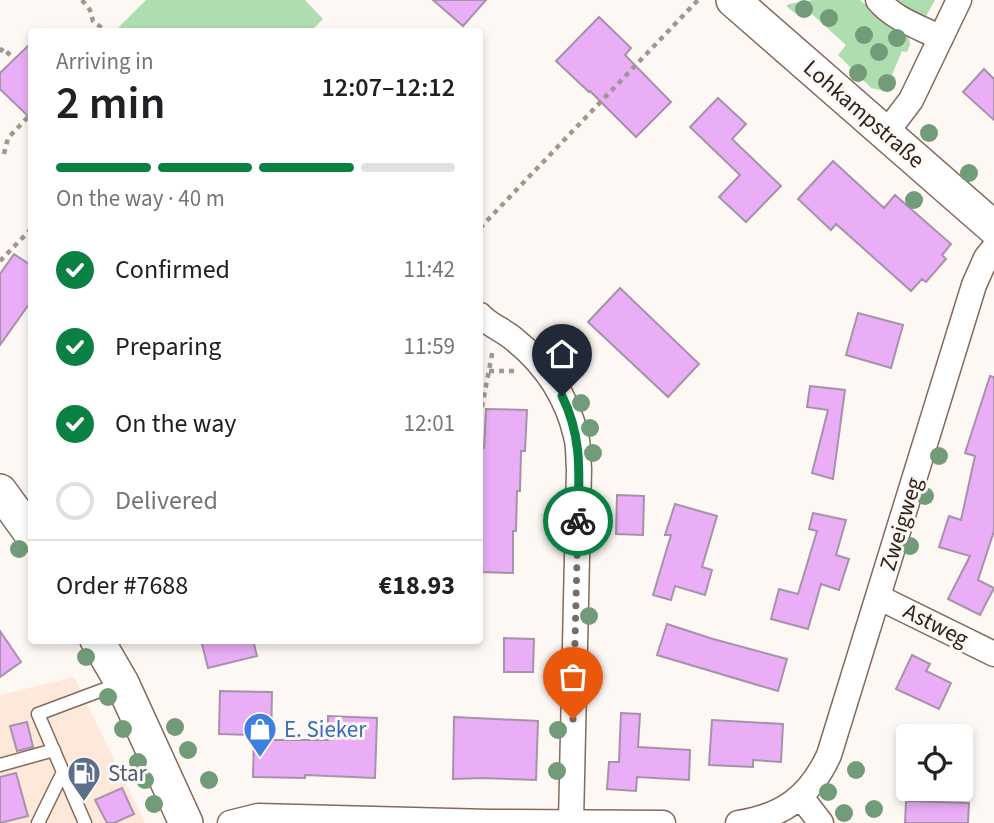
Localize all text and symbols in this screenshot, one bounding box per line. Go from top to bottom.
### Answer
text: Arriving in [56,45,154,78]
street label: Lohkampstraße [796,52,932,176]
text: 12:07–12:12 [322,69,455,106]
text: 2 min [56,71,165,136]
text: On the way · 40 m [56,182,225,215]
icon: check [56,251,94,289]
text: Confirmed [115,251,230,288]
text: 11:42 [404,253,455,286]
pin [532,324,592,396]
icon: check [56,328,94,366]
text: Preparing [115,328,221,365]
text: 11:59 [404,330,455,363]
icon: home [543,335,581,373]
icon: check [56,405,94,443]
text: On the way [115,405,236,442]
text: 12:01 [404,407,455,440]
street label: Zweigweg [871,473,931,575]
text: Delivered [115,482,218,519]
courier [543,486,613,556]
icon: bike [559,502,597,540]
text: Order #7688 [56,567,188,604]
text: €18.93 [379,567,455,604]
street label: Astweg [898,595,975,656]
pin [543,647,603,719]
icon: bag [554,658,592,696]
shop icon: E. Sieker [241,710,279,759]
place label: E. Sieker [284,713,367,746]
map controls [896,724,973,801]
button: locate [896,724,973,801]
fuel station icon: Star [65,754,103,803]
place label: Star [108,757,148,790]

